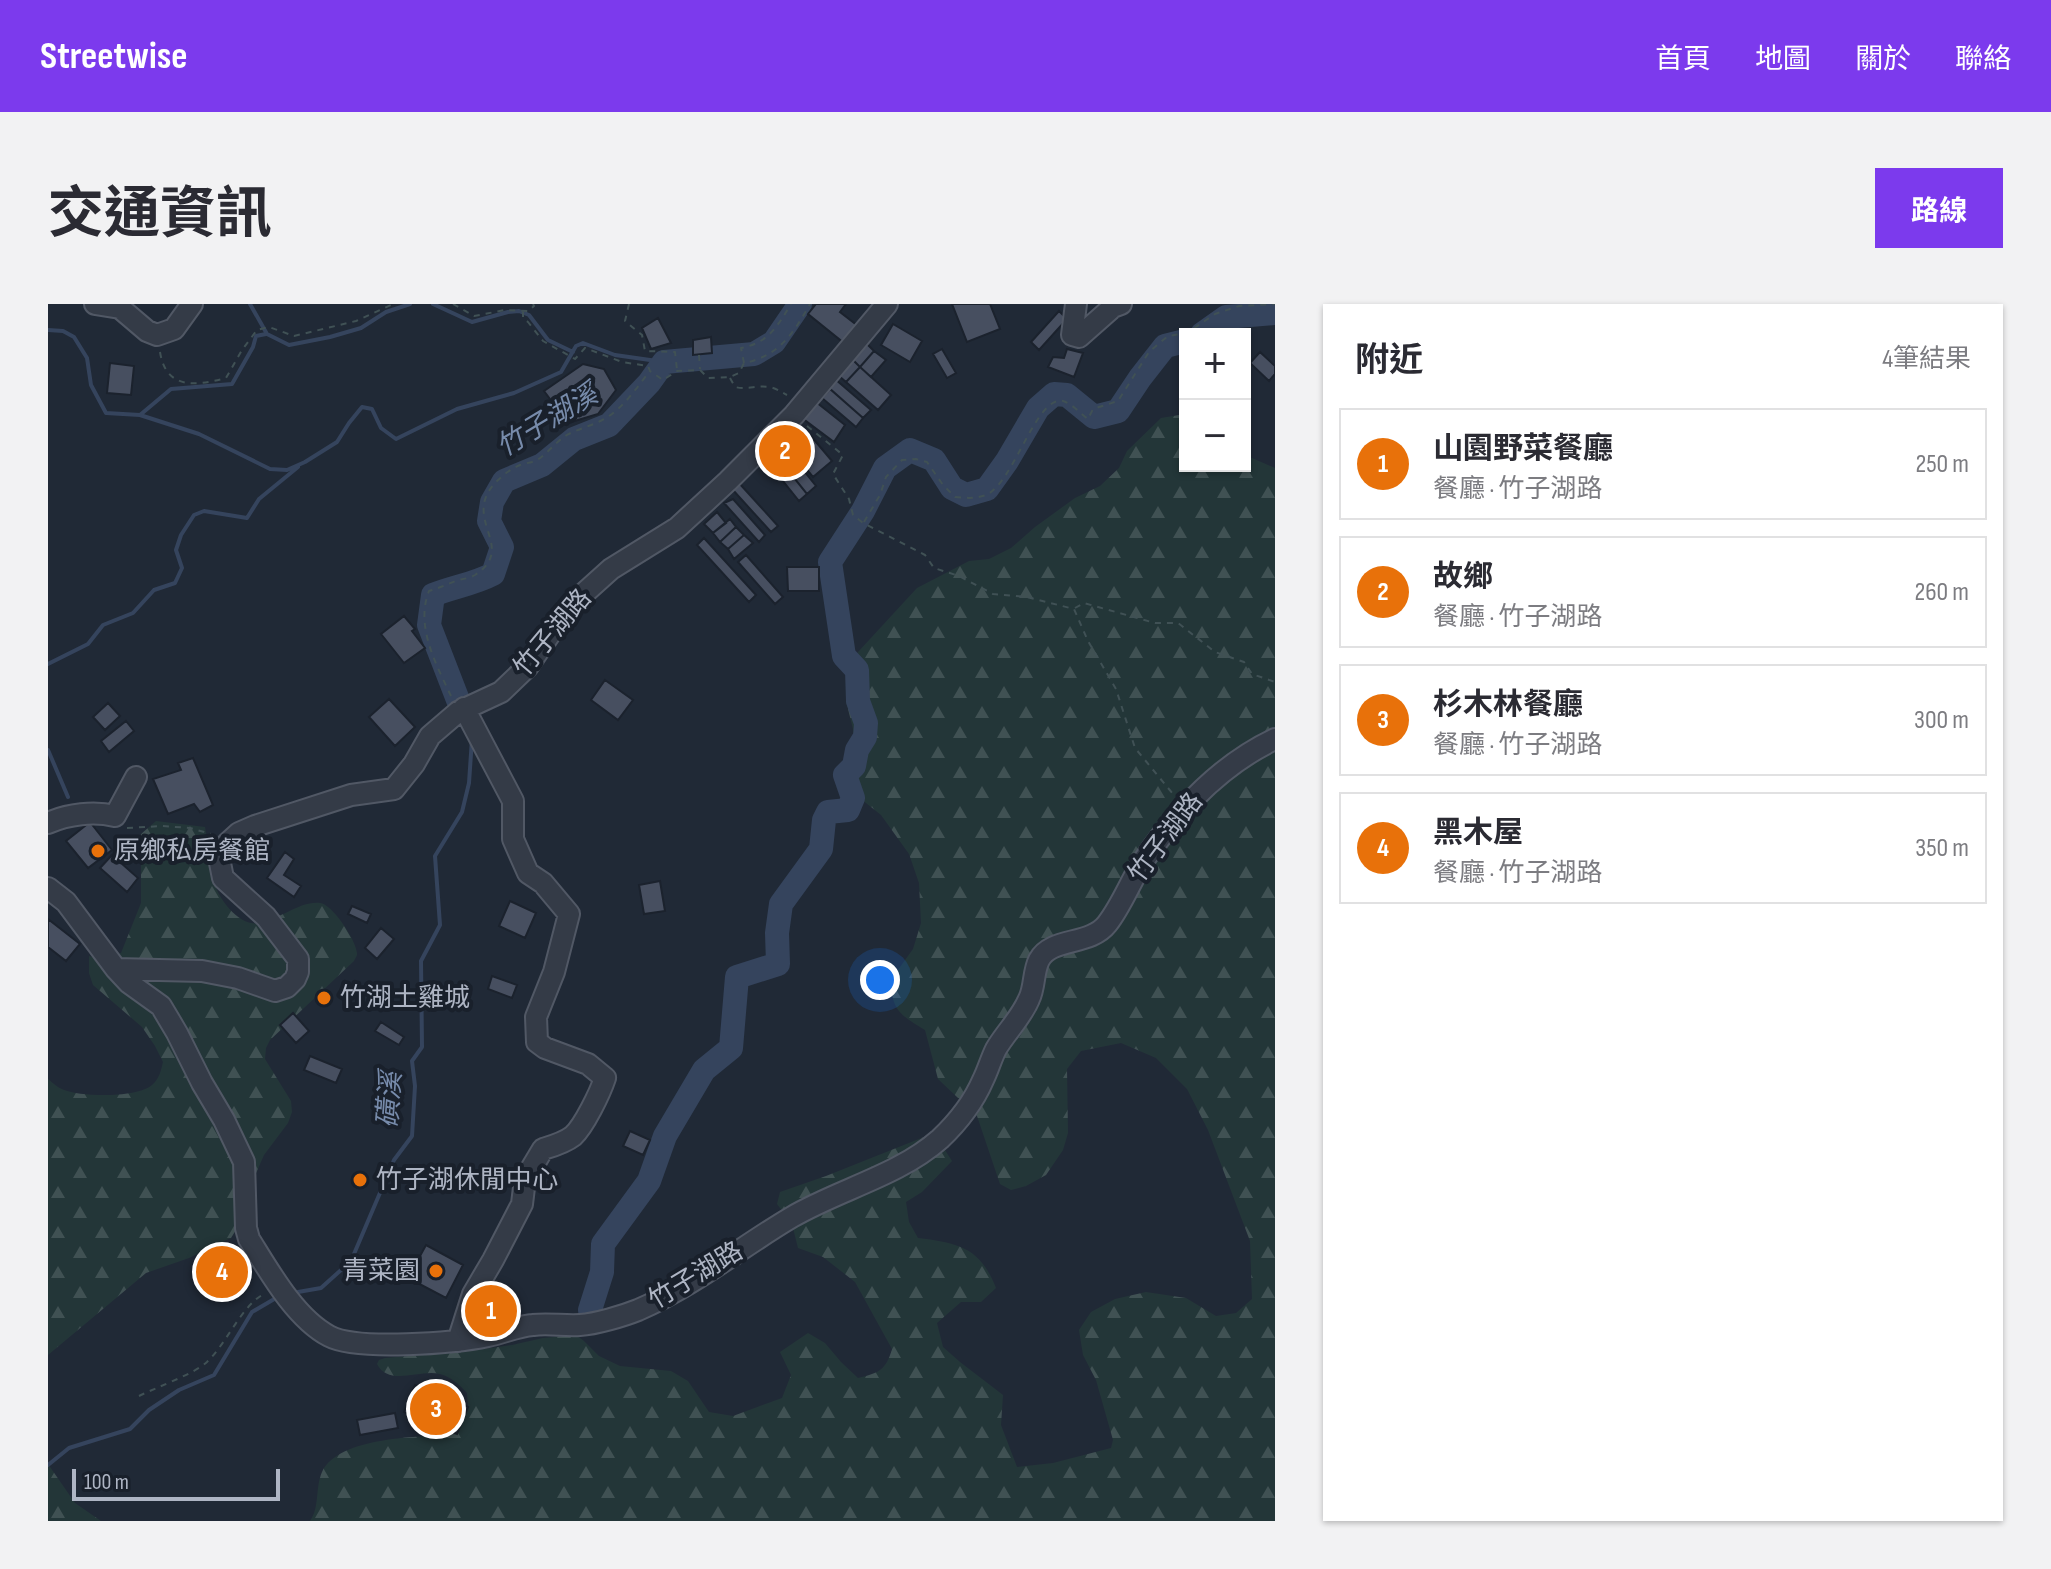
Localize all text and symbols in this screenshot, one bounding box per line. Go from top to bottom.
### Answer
text: Streetwise [40,34,188,79]
text: 首頁 [1655,43,1711,76]
text: 地圖 [1755,43,1811,76]
text: 關於 [1855,43,1911,76]
text: 聯絡 [1955,43,2011,76]
button: 路線 [1875,168,2003,248]
text: 交通資訊 [48,182,272,249]
map controls [1179,328,1251,472]
button: + [1179,328,1251,400]
text: 附近 [1355,340,1423,381]
text: 4筆結果 [1882,344,1971,375]
water label: 竹子湖溪 [490,376,607,464]
button: − [1179,400,1251,472]
pin: 2 [759,421,811,481]
text: 山園野菜餐廳 [1433,431,1613,467]
text: 1 [1378,449,1388,480]
text: 250 m [1915,449,1969,480]
text: 餐廳 · 竹子湖路 [1433,474,1602,505]
text: 故鄉 [1433,559,1493,595]
text: 2 [1377,577,1389,608]
text: 260 m [1914,577,1969,608]
street label: 竹子湖路 [508,583,598,683]
text: 餐廳 · 竹子湖路 [1433,602,1602,633]
text: 杉木林餐廳 [1433,687,1583,723]
text: 3 [1377,705,1389,736]
text: 300 m [1914,705,1969,736]
text: 餐廳 · 竹子湖路 [1433,730,1602,761]
street label: 竹子湖路 [1122,787,1210,889]
text: 黑木屋 [1433,815,1523,851]
text: 4 [1377,833,1389,864]
text: 350 m [1915,833,1969,864]
place label: 原鄉私房餐館 [114,836,270,867]
marker: 原鄉私房餐館 [89,842,107,860]
text: 餐廳 · 竹子湖路 [1433,858,1602,889]
your location [860,960,900,1000]
place label: 竹湖土雞城 [340,983,470,1014]
marker: 竹湖土雞城 [315,989,333,1007]
water label: 磺溪 [372,1067,409,1129]
place label: 竹子湖休閒中心 [376,1165,558,1196]
marker: 竹子湖休閒中心 [351,1171,369,1189]
street label: 竹子湖路 [643,1236,749,1316]
pin: 4 [196,1242,248,1302]
place label: 青菜園 [342,1256,420,1287]
marker: 青菜園 [427,1262,445,1280]
pin: 1 [465,1281,517,1341]
pin: 3 [410,1379,462,1439]
scale bar [72,1465,280,1501]
text: 100 m [84,1469,129,1496]

